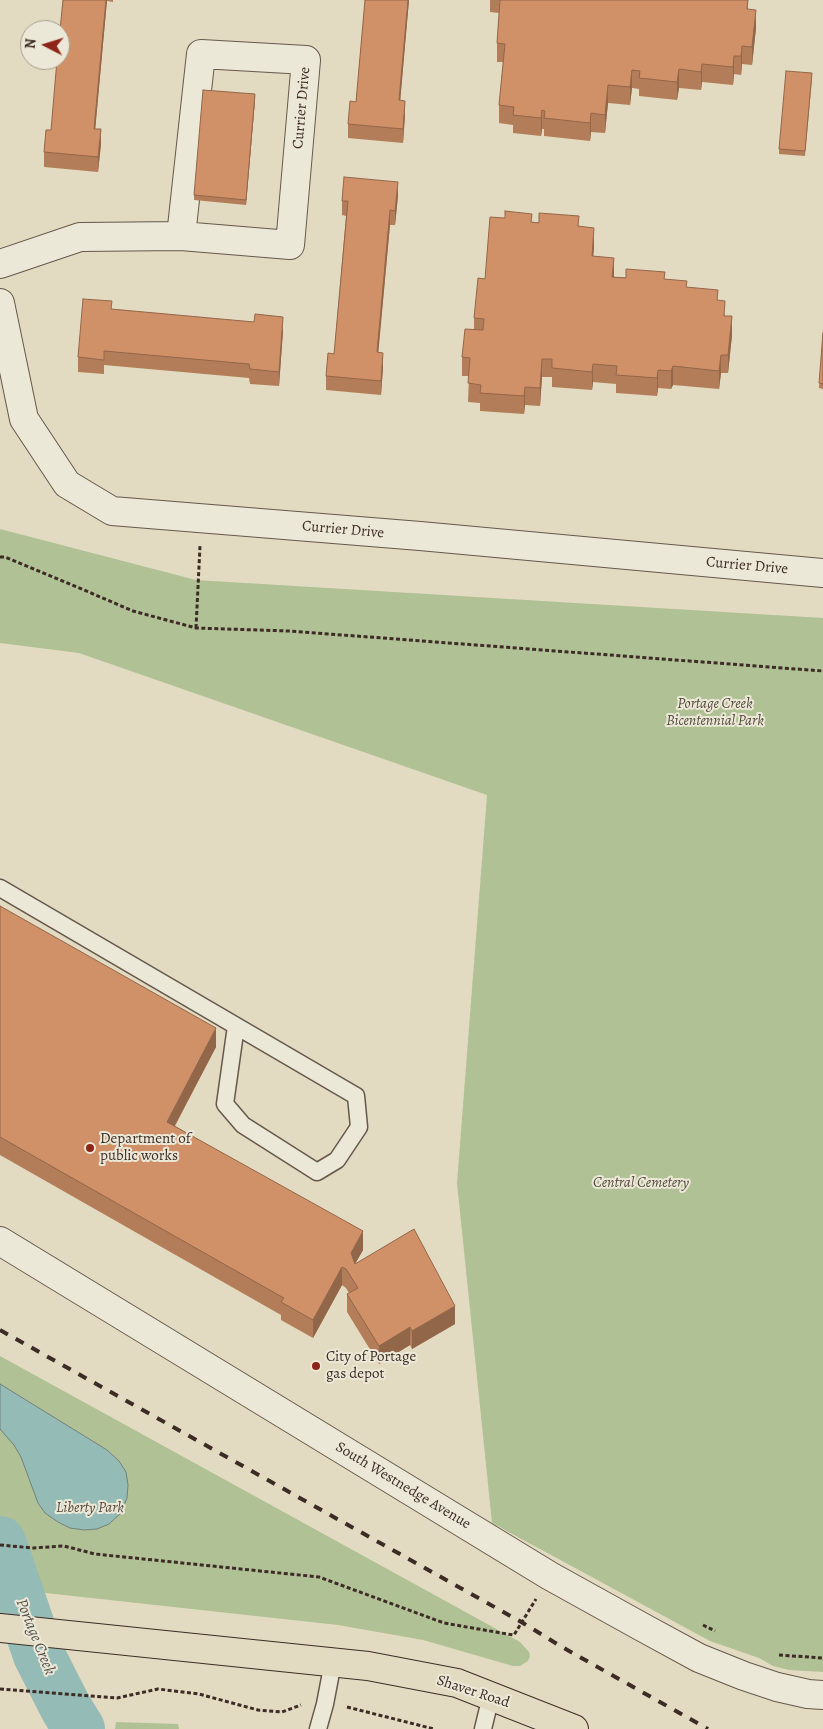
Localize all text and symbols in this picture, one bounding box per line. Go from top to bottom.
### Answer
north arrow [20,20,70,70]
text: N [21,38,40,50]
street label: Currier Drive [289,66,315,150]
street label: Currier Drive [301,517,385,543]
street label: Currier Drive [705,553,789,579]
park label: Portage Creek Bicentennial Park [666,695,764,730]
place label: Department of public works [100,1130,191,1165]
marker: Department of public works [84,1142,96,1154]
park label: Central Cemetery [593,1174,689,1192]
place label: City of Portage gas depot [326,1348,416,1383]
marker: City of Portage gas depot [310,1360,322,1372]
street label: South Westnedge Avenue [332,1438,474,1534]
park label: Liberty Park [56,1499,124,1517]
water label: Portage Creek [11,1596,59,1678]
street label: Shaver Road [434,1672,512,1712]

